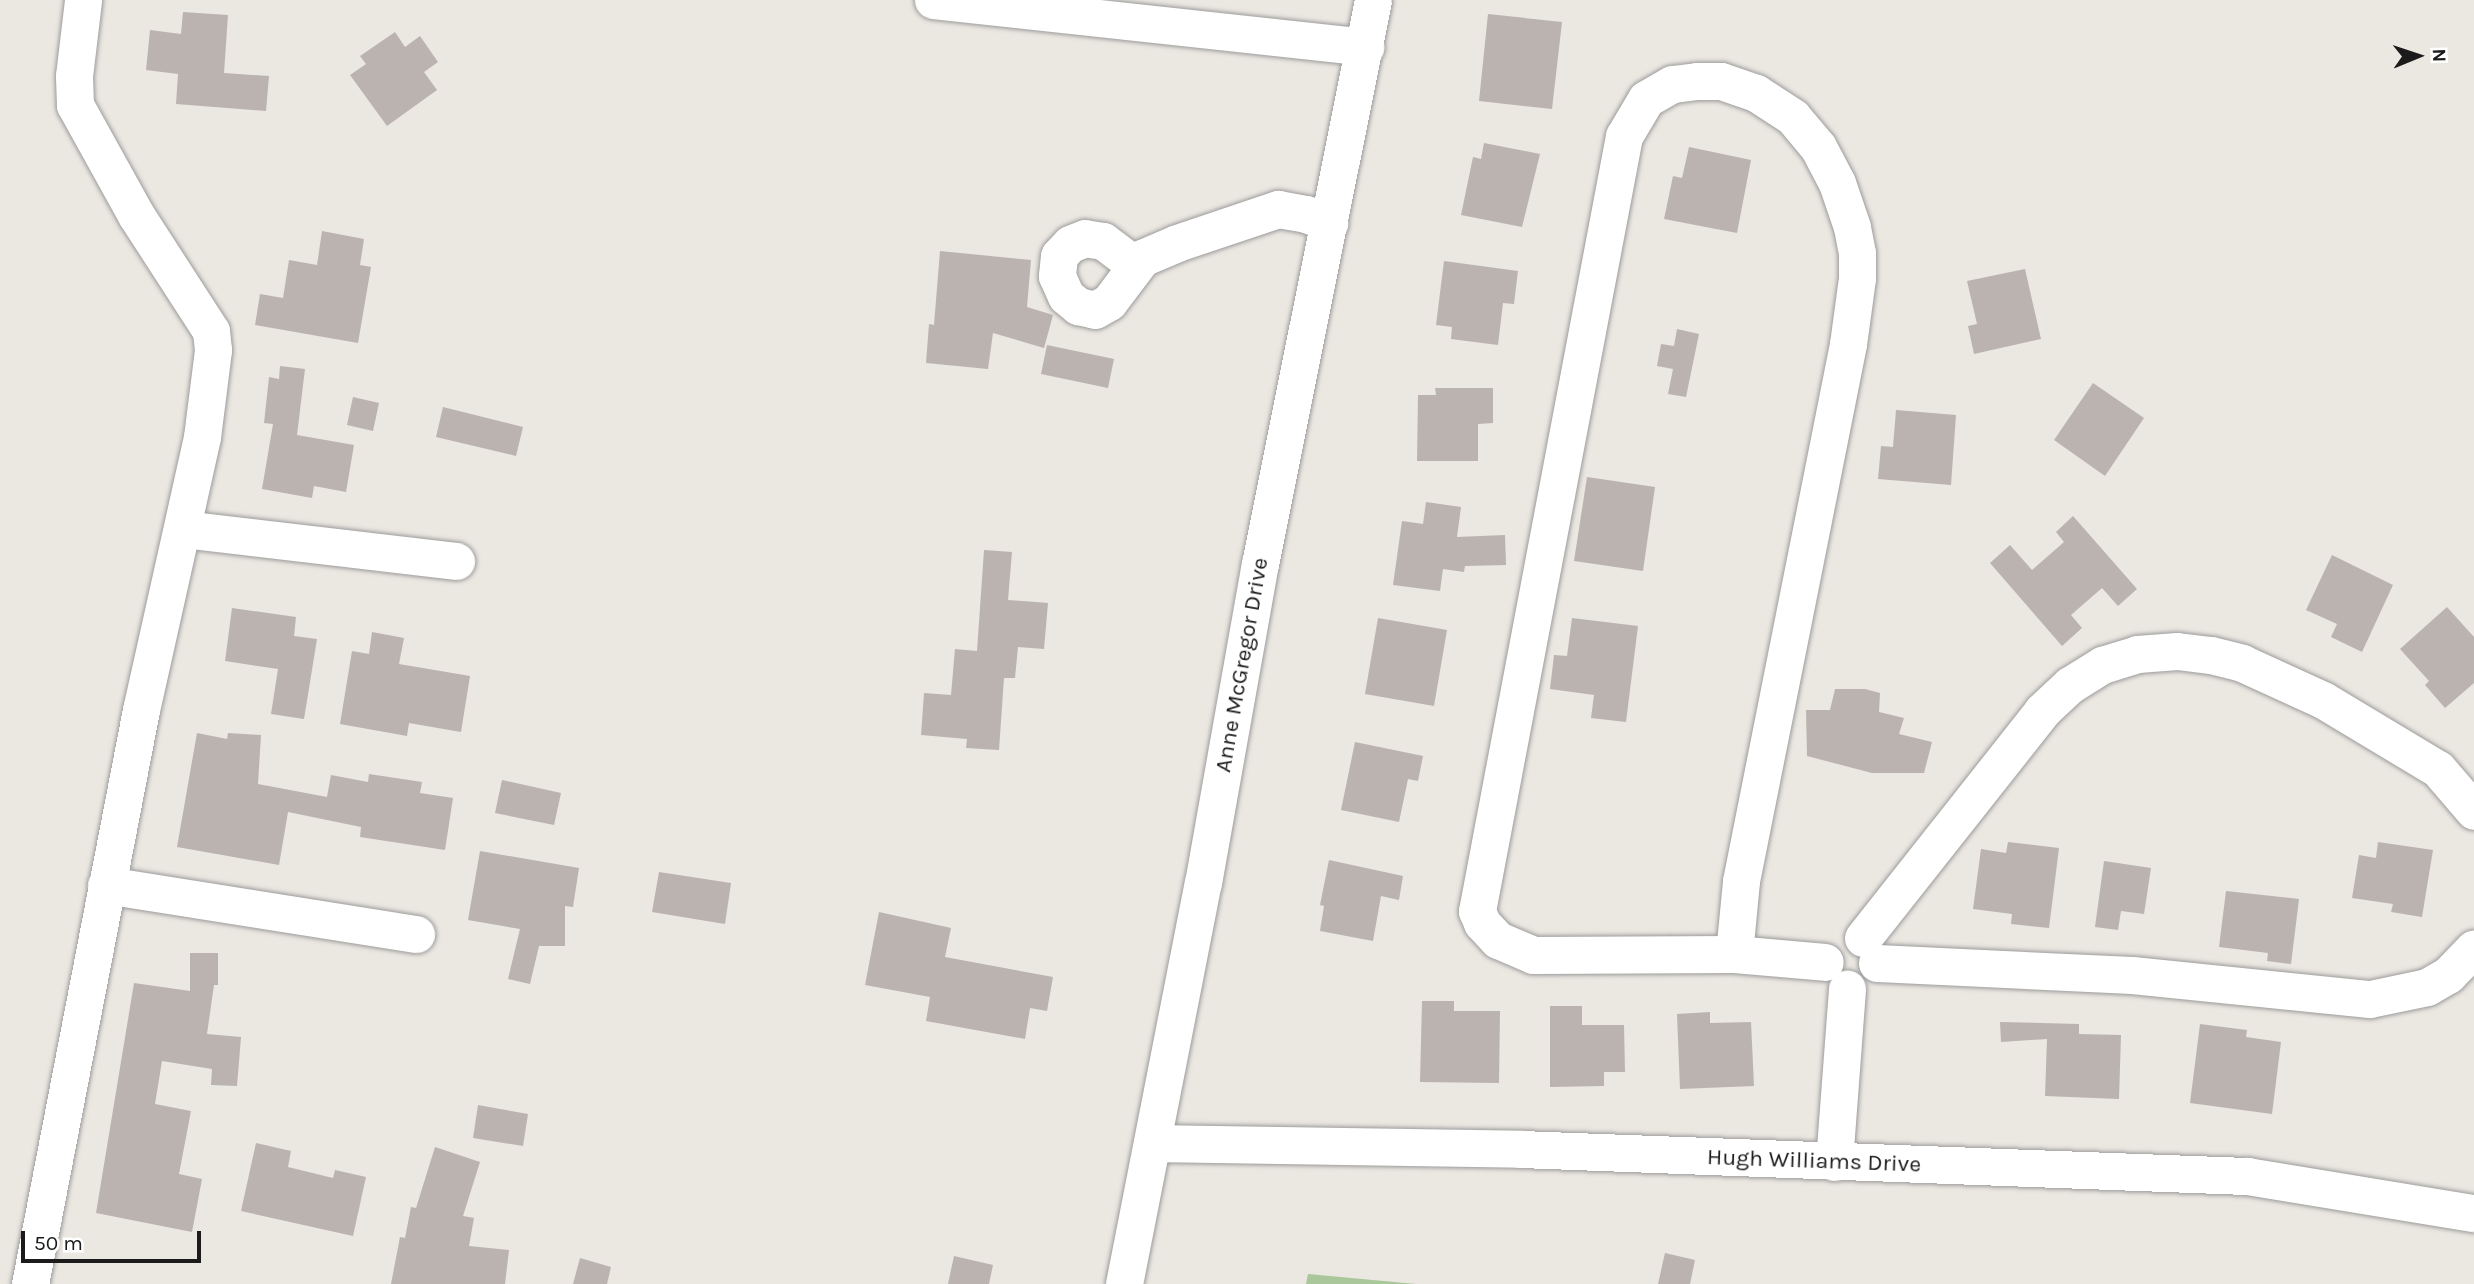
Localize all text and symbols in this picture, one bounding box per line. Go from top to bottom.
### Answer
north arrow [2383,21,2453,91]
text: N [2428,48,2450,62]
street label: Anne McGregor Drive [1210,555,1274,775]
street label: Hugh Williams Drive [1706,1143,1922,1179]
scale bar [24,1218,205,1262]
text: 50 m [34,1231,83,1255]

